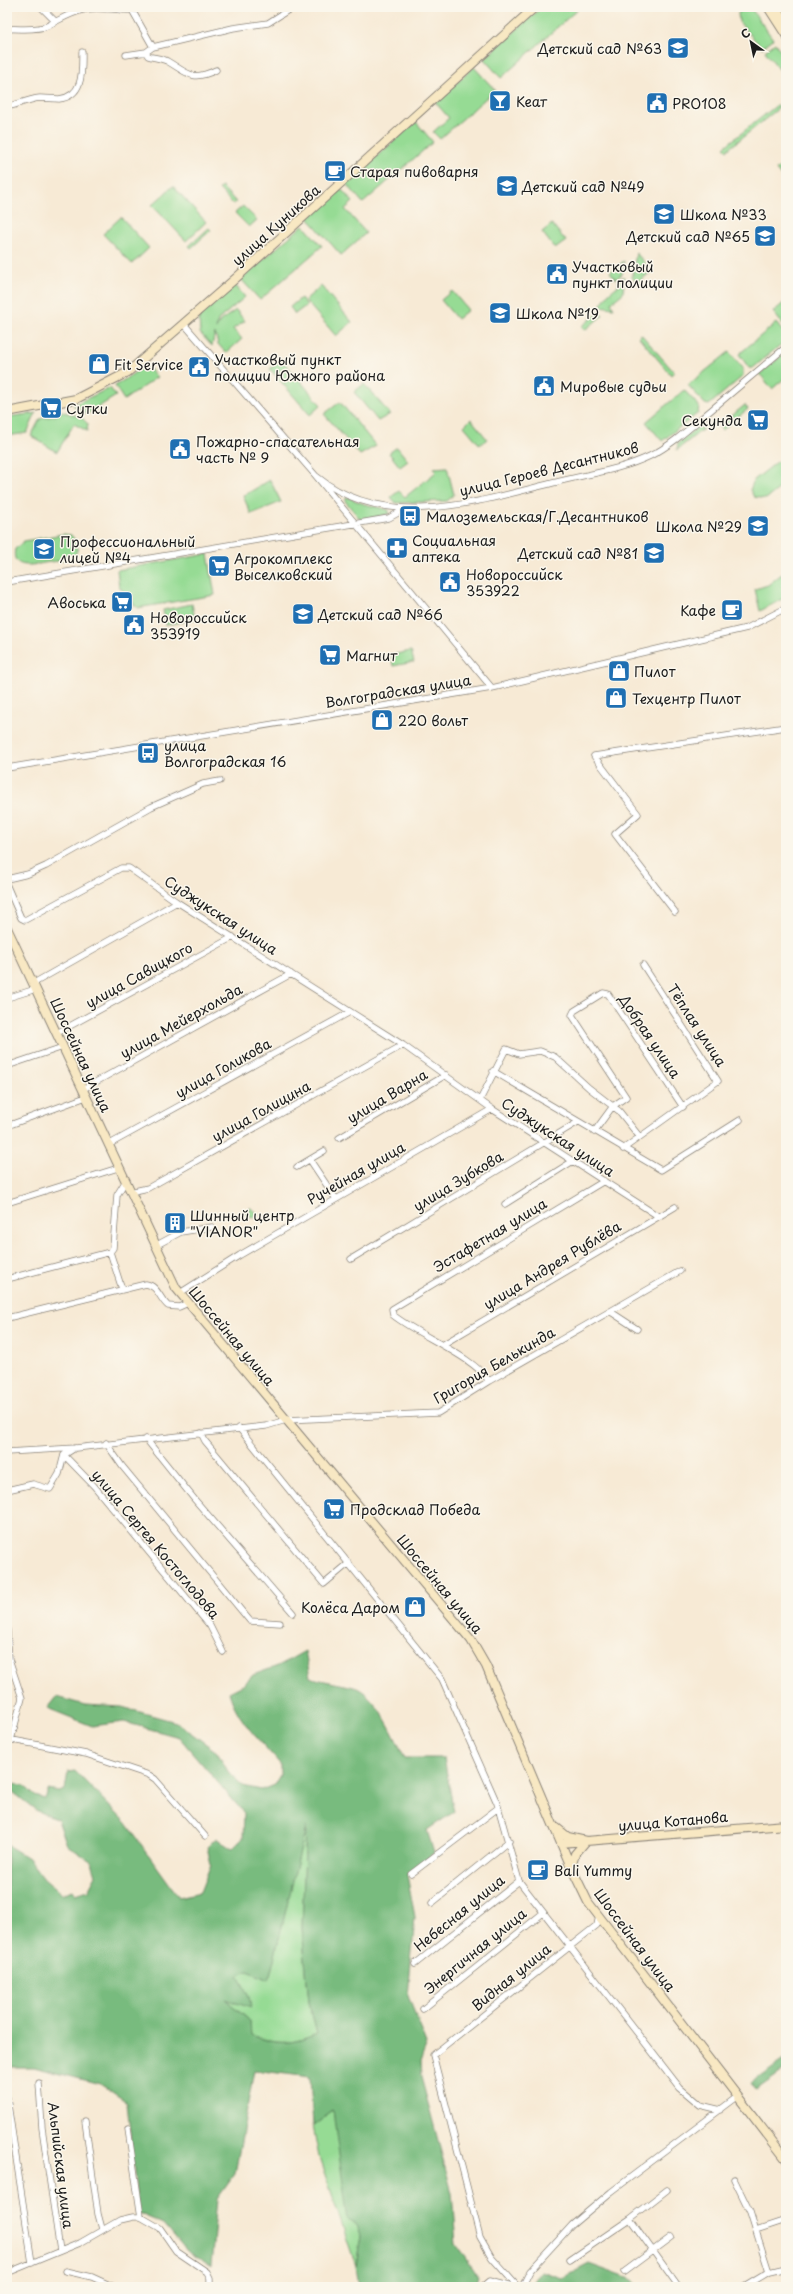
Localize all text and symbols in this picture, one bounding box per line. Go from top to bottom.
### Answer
north arrow [731,22,771,62]
text: С [737,24,753,43]
school or university icon: Детский сад №63 [665,35,691,61]
place label: Детский сад №63 [537,38,662,59]
bar icon: Кеат [487,88,513,114]
public building icon: PRO108 [644,90,670,116]
place label: Кеат [516,91,548,112]
place label: PRO108 [672,93,727,114]
cafe icon: Старая пивоварня [322,158,348,184]
place label: Старая пивоварня [350,161,479,182]
school or university icon: Детский сад №49 [494,173,520,199]
place label: Детский сад №49 [521,176,645,197]
street label: улица Куникова [227,179,325,270]
school or university icon: Школа №33 [651,201,677,227]
place label: Школа №33 [680,204,767,225]
school or university icon: Детский сад №65 [752,223,778,249]
place label: Детский сад №65 [625,226,750,247]
place label: Участковый пункт полиции [572,256,673,293]
public building icon: Участковый пункт полиции [544,261,570,287]
school or university icon: Школа №19 [487,300,513,326]
place label: Школа №19 [516,303,599,324]
place label: Участковый пункт полиции Южного района [214,349,385,386]
shop icon: Fit Service [86,351,112,377]
place label: Fit Service [114,354,183,375]
public building icon: Участковый пункт полиции Южного района [186,354,212,380]
public building icon: Мировые судьи [531,373,557,399]
place label: Мировые судьи [560,376,667,397]
supermarket icon: Сутки [38,395,64,421]
place label: Сутки [66,398,108,419]
supermarket icon: Секунда [745,407,771,433]
place label: Секунда [682,410,742,431]
place label: Пожарно-спасательная часть № 9 [196,431,359,468]
public building icon: Пожарно-спасательная часть № 9 [167,436,193,462]
street label: улица Героев Десантников [457,437,641,501]
bus stop icon: Малоземельская/Г.Десантников [397,503,423,529]
place label: Малоземельская/Г.Десантников [426,506,649,527]
school or university icon: Школа №29 [745,513,771,539]
place label: Школа №29 [656,516,742,537]
place label: Социальная аптека [412,530,496,567]
place label: Профессиональный лицей №4 [59,531,196,568]
pharmacy icon: Социальная аптека [384,535,410,561]
school or university icon: Профессиональный лицей №4 [31,536,57,562]
school or university icon: Детский сад №81 [641,540,667,566]
place label: Детский сад №81 [517,543,638,564]
place label: Агрокомплекс Выселковский [234,548,333,585]
supermarket icon: Агрокомплекс Выселковский [206,553,232,579]
place label: Новороссийск 353922 [466,564,563,601]
public building icon: Новороссийск 353922 [437,569,463,595]
supermarket icon: Авоська [109,589,135,615]
place label: Авоська [48,592,106,613]
cafe icon: Кафе [719,597,745,623]
place label: Кафе [680,600,716,621]
school or university icon: Детский сад №66 [290,601,316,627]
place label: Детский сад №66 [317,604,443,625]
place label: Новороссийск 353919 [150,607,247,644]
public building icon: Новороссийск 353919 [121,612,147,638]
supermarket icon: Магнит [317,642,343,668]
place label: Магнит [346,645,398,666]
shop icon: Пилот [606,658,632,684]
place label: Пилот [634,661,676,682]
street label: Волгоградская улица [324,669,473,713]
shop icon: Техцентр Пилот [603,685,629,711]
place label: Техцентр Пилот [632,688,741,709]
shop icon: 220 вольт [369,707,395,733]
place label: 220 вольт [398,710,468,731]
place label: улица Волгоградская 16 [164,735,287,772]
bus stop icon: улица Волгоградская 16 [135,740,161,766]
street label: Суджукская улица [160,870,282,960]
street label: улица Савицкого [82,937,196,1013]
street label: улица Мейерхольда [116,978,246,1063]
street label: Тёплая улица [662,979,732,1071]
street label: Добрая улица [613,989,686,1082]
street label: Шоссейная улица [45,994,117,1116]
street label: улица Голикова [171,1033,275,1103]
street label: улица Варна [343,1064,431,1128]
street label: улица Голицина [208,1075,314,1147]
street label: Суджукская улица [497,1092,619,1182]
street label: Ручейная улица [303,1136,409,1210]
street label: улица Зубкова [409,1146,507,1216]
street label: Эстафетная улица [429,1193,551,1277]
place label: Шинный центр "VIANOR" [190,1205,294,1242]
building icon: Шинный центр "VIANOR" [162,1210,188,1236]
street label: улица Андрея Рублёва [479,1215,625,1314]
street label: Шоссейная улица [184,1282,280,1390]
street label: Григория Белькинда [429,1321,559,1408]
street label: улица Сергея Костоглодова [87,1465,225,1624]
supermarket icon: Продсклад Победа [321,1496,347,1522]
place label: Продсклад Победа [350,1499,481,1520]
street label: Шоссейная улица [392,1530,488,1638]
shop icon: Колёса Даром [402,1594,428,1620]
place label: Колёса Даром [301,1597,400,1618]
street label: улица Котанова [617,1806,729,1836]
cafe icon: Bali Yummy [525,1857,551,1883]
place label: Bali Yummy [554,1860,632,1881]
street label: Небесная улица [409,1870,509,1956]
street label: Шоссейная улица [589,1884,681,1996]
street label: Энергичная улица [419,1903,531,1999]
street label: Видная улица [467,1938,555,2016]
street label: Альпийская улица [43,2100,79,2230]

